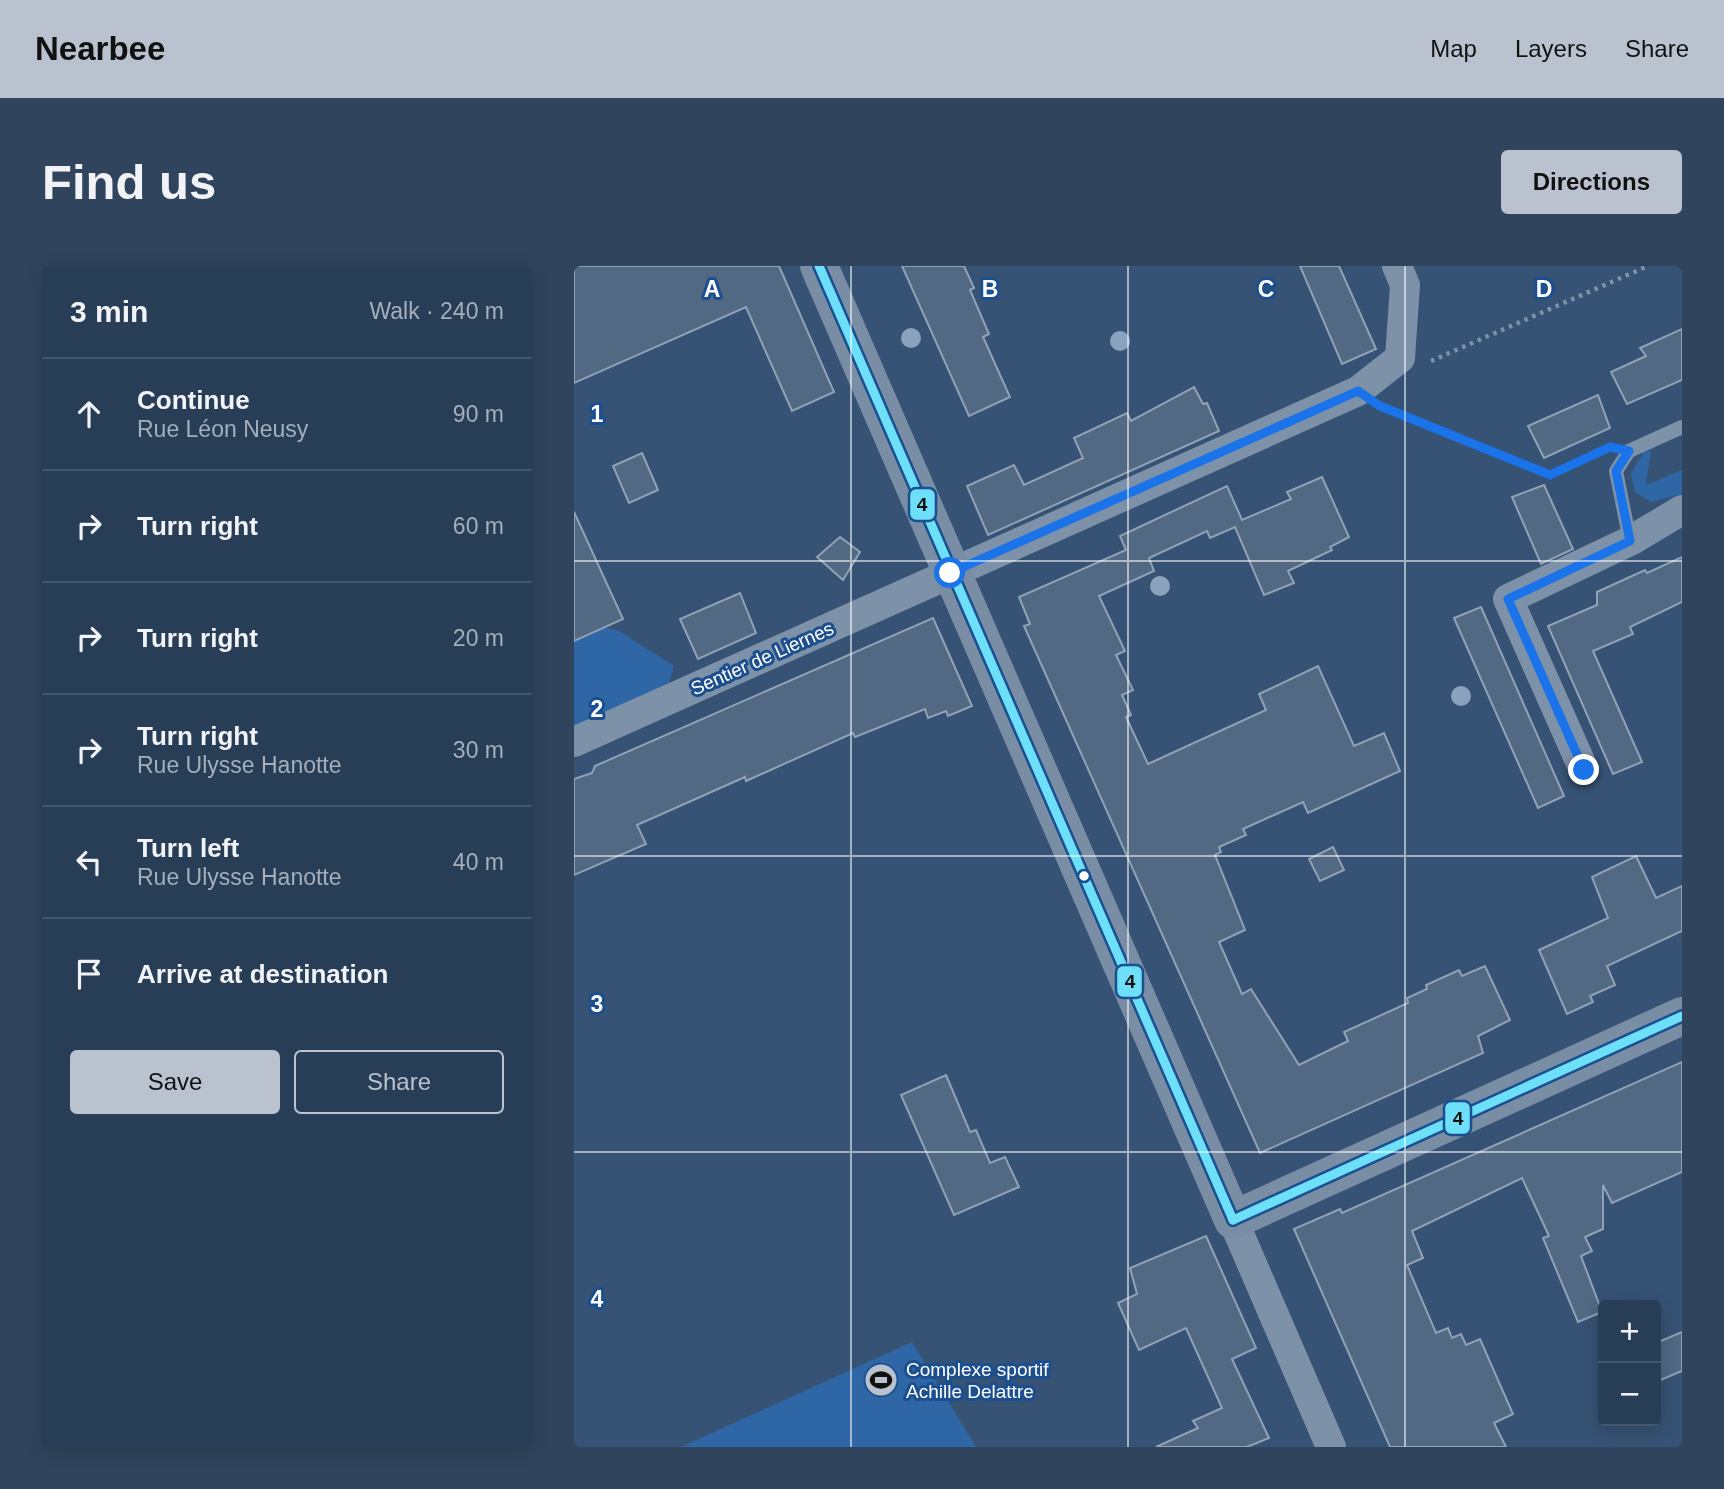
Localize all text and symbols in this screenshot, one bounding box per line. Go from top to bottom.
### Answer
text: Nearbee [35,30,165,67]
text: Map [1430,35,1477,62]
text: Layers [1515,35,1587,62]
text: Share [1625,35,1689,62]
button: Directions [1501,150,1682,214]
text: Find us [42,155,216,209]
text: A [704,276,720,302]
text: B [982,276,998,302]
text: C [1258,276,1274,302]
text: D [1536,276,1552,302]
text: 3 min [70,295,148,328]
text: Walk · 240 m [369,298,504,324]
text: Continue [137,385,250,415]
icon: ahead [70,395,108,433]
text: 90 m [453,401,504,427]
text: 1 [591,401,604,427]
text: Rue Léon Neusy [137,416,308,442]
line badge: 4 [909,488,936,521]
text: 4 [917,494,928,515]
icon: right [70,507,108,545]
text: Turn right [137,511,258,541]
text: 60 m [453,513,504,539]
route start [934,557,965,588]
street label: Sentier de Liernes [687,618,837,699]
icon: right [70,619,108,657]
text: Turn right [137,623,258,653]
text: 20 m [453,625,504,651]
text: 2 [591,696,603,722]
text: Turn right [137,721,258,751]
icon: right [70,731,108,769]
text: 30 m [453,737,504,763]
text: Rue Ulysse Hanotte [137,752,342,778]
route end [1568,754,1599,785]
text: Turn left [137,833,239,863]
icon: left [70,843,108,881]
text: 40 m [453,849,504,875]
text: Rue Ulysse Hanotte [137,864,342,890]
unlabelled marker [1077,869,1091,883]
icon: arrive [70,955,108,993]
text: Arrive at destination [137,959,388,989]
line badge: 4 [1116,965,1143,998]
text: 4 [1125,971,1136,992]
text: 3 [591,991,603,1017]
button: Save [70,1050,280,1114]
button: Share [294,1050,504,1114]
line badge: 4 [1444,1101,1471,1135]
text: 4 [1453,1108,1464,1129]
text: 4 [591,1286,604,1312]
map controls [1598,1300,1661,1426]
button: + [1598,1300,1661,1363]
place label: Complexe sportif Achille Delattre [906,1359,1049,1402]
sports icon: Complexe sportif Achille Delattre [862,1361,900,1399]
button: − [1598,1363,1661,1426]

